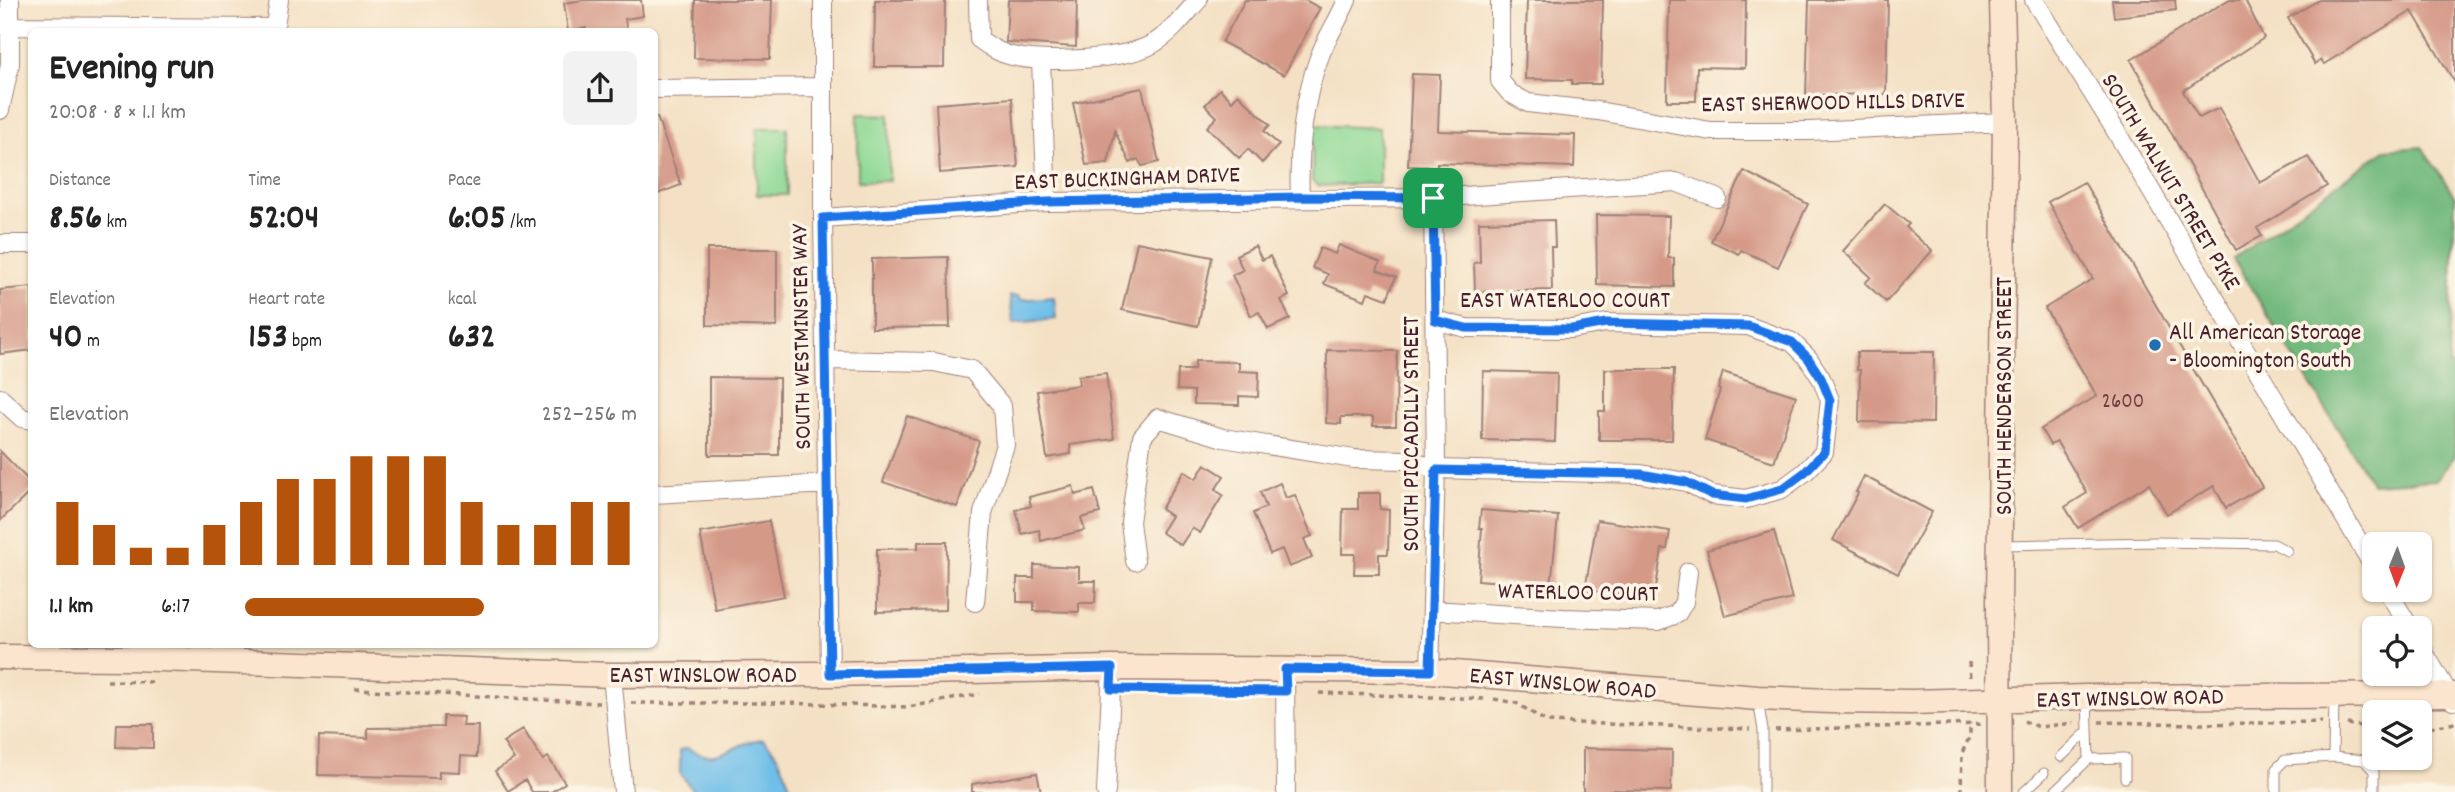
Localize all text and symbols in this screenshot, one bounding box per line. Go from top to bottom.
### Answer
text: Evening run [49,43,214,98]
button: share [563,51,637,125]
street label: SOUTH WALNUT STREET PIKE [2091,68,2248,298]
street label: EAST SHERWOOD HILLS DRIVE [1701,85,1965,123]
text: 20:08 · 8 × 1.1 km [49,97,186,130]
street label: EAST BUCKINGHAM DRIVE [1014,159,1241,201]
text: Distance [49,168,111,195]
text: Time [248,168,281,195]
text: Pace [448,168,481,195]
pin [1403,168,1463,228]
icon: arrive [1414,179,1452,217]
text: 8.56 [49,195,102,245]
text: 52:04 [248,195,319,245]
text: 6:05 [448,195,506,245]
text: km [102,210,127,237]
text: /km [506,210,537,237]
street label: SOUTH WESTMINSTER WAY [784,223,822,450]
street label: SOUTH HENDERSON STREET [1989,276,2023,515]
street label: EAST WATERLOO COURT [1460,285,1670,319]
text: Elevation [49,287,115,314]
text: Heart rate [248,287,325,314]
text: kcal [448,287,477,314]
text: 40 [49,314,83,364]
text: 153 [248,314,288,364]
text: 632 [448,314,496,364]
street label: SOUTH PICCADILLY STREET [1396,316,1430,552]
place label: All American Storage - Bloomington South [2169,317,2361,379]
text: m [83,329,100,356]
text: bpm [288,329,322,356]
marker: All American Storage - Bloomington South [2147,337,2163,353]
house number: 2600 [2102,388,2144,418]
text: Elevation [49,399,129,432]
text: 252–256 m [542,399,637,432]
north arrow [2362,532,2432,602]
map controls [2362,532,2432,770]
street label: WATERLOO COURT [1497,576,1659,612]
text: 1.1 km [49,591,93,624]
text: 6:17 [161,591,190,624]
button: locate [2362,616,2432,686]
street label: EAST WINSLOW ROAD [609,660,797,694]
street label: EAST WINSLOW ROAD [1468,660,1657,710]
street label: EAST WINSLOW ROAD [2036,681,2224,719]
button: layers [2362,700,2432,770]

